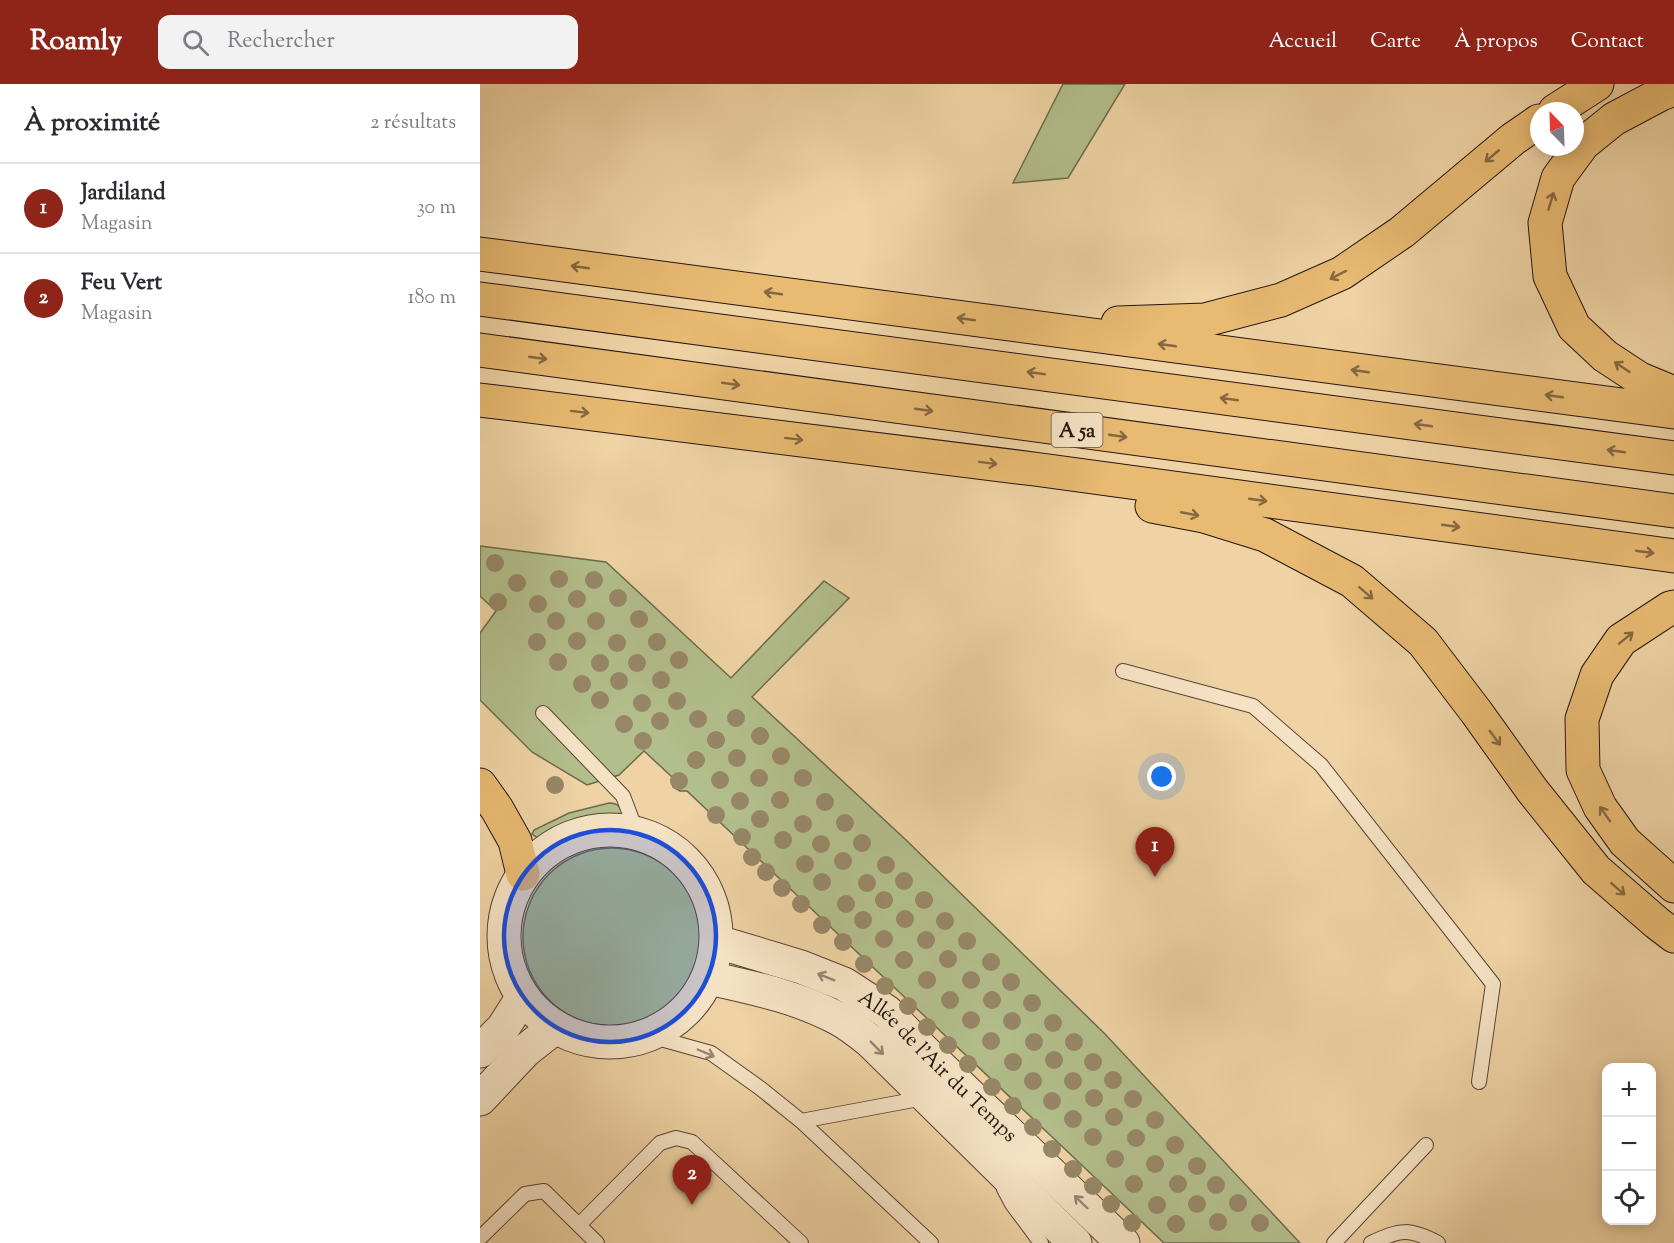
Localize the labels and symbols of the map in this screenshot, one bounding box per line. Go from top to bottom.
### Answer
north arrow [1530,102,1584,156]
one-way arrow [1484,150,1500,163]
one-way arrow [1546,192,1557,211]
one-way arrow [570,261,590,272]
one-way arrow [1329,269,1347,281]
one-way arrow [763,287,783,298]
one-way arrow [957,313,976,324]
one-way arrow [1158,340,1177,351]
one-way arrow [528,352,547,363]
one-way arrow [1614,361,1631,373]
one-way arrow [1351,365,1371,376]
one-way arrow [1027,368,1047,379]
one-way arrow [721,378,741,389]
one-way arrow [1544,391,1564,402]
one-way arrow [1220,394,1240,405]
one-way arrow [914,404,934,415]
one-way arrow [569,407,589,418]
road number: A 5a [1052,413,1102,447]
one-way arrow [1413,419,1433,430]
one-way arrow [1107,430,1127,441]
one-way arrow [784,434,803,445]
one-way arrow [1607,445,1626,456]
one-way arrow [977,458,997,469]
one-way arrow [1248,494,1268,505]
one-way arrow [1181,508,1200,520]
one-way arrow [1441,521,1461,532]
one-way arrow [1634,547,1654,558]
one-way arrow [1358,586,1373,600]
one-way arrow [1618,631,1634,644]
one-way arrow [1489,730,1501,746]
your location [1147,762,1176,791]
one-way arrow [1599,807,1611,823]
pin: 1 [1136,828,1174,877]
one-way arrow [1610,882,1625,896]
one-way arrow [818,971,836,982]
street label: Allée de l'Air du Temps [851,984,1023,1150]
one-way arrow [869,1041,884,1055]
one-way arrow [697,1048,715,1059]
pin: 2 [672,1156,712,1205]
one-way arrow [1074,1195,1089,1210]

